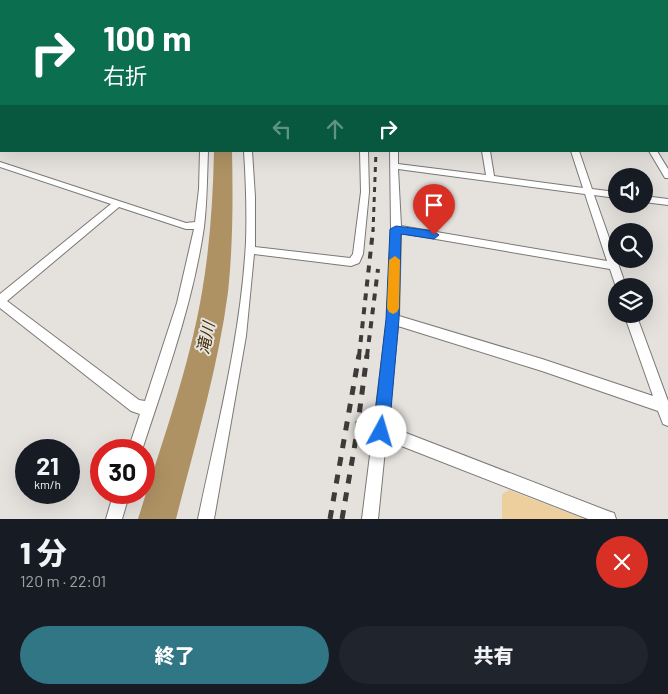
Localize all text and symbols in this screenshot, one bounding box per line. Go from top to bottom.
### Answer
text: 100 m [103,16,192,58]
icon: right [20,20,85,85]
text: 右折 [103,62,147,88]
icon: left [268,115,296,143]
icon: ahead [321,115,349,143]
icon: right [374,115,402,143]
map controls [608,168,653,323]
button: sound [608,168,653,213]
pin [413,184,455,235]
icon: arrive [420,191,448,219]
button: search [608,223,653,268]
button: layers [608,278,653,323]
water label: 滝川 [192,318,218,356]
position arrow [354,405,406,457]
speed limit sign: 30 [90,439,155,504]
text: 21 [36,450,59,480]
text: km/h [34,477,61,491]
text: 1 分 [20,534,67,570]
button: close [596,536,648,588]
text: 120 m · 22:01 [20,571,106,590]
button: 終了 [20,626,329,684]
button: 共有 [339,626,648,684]

